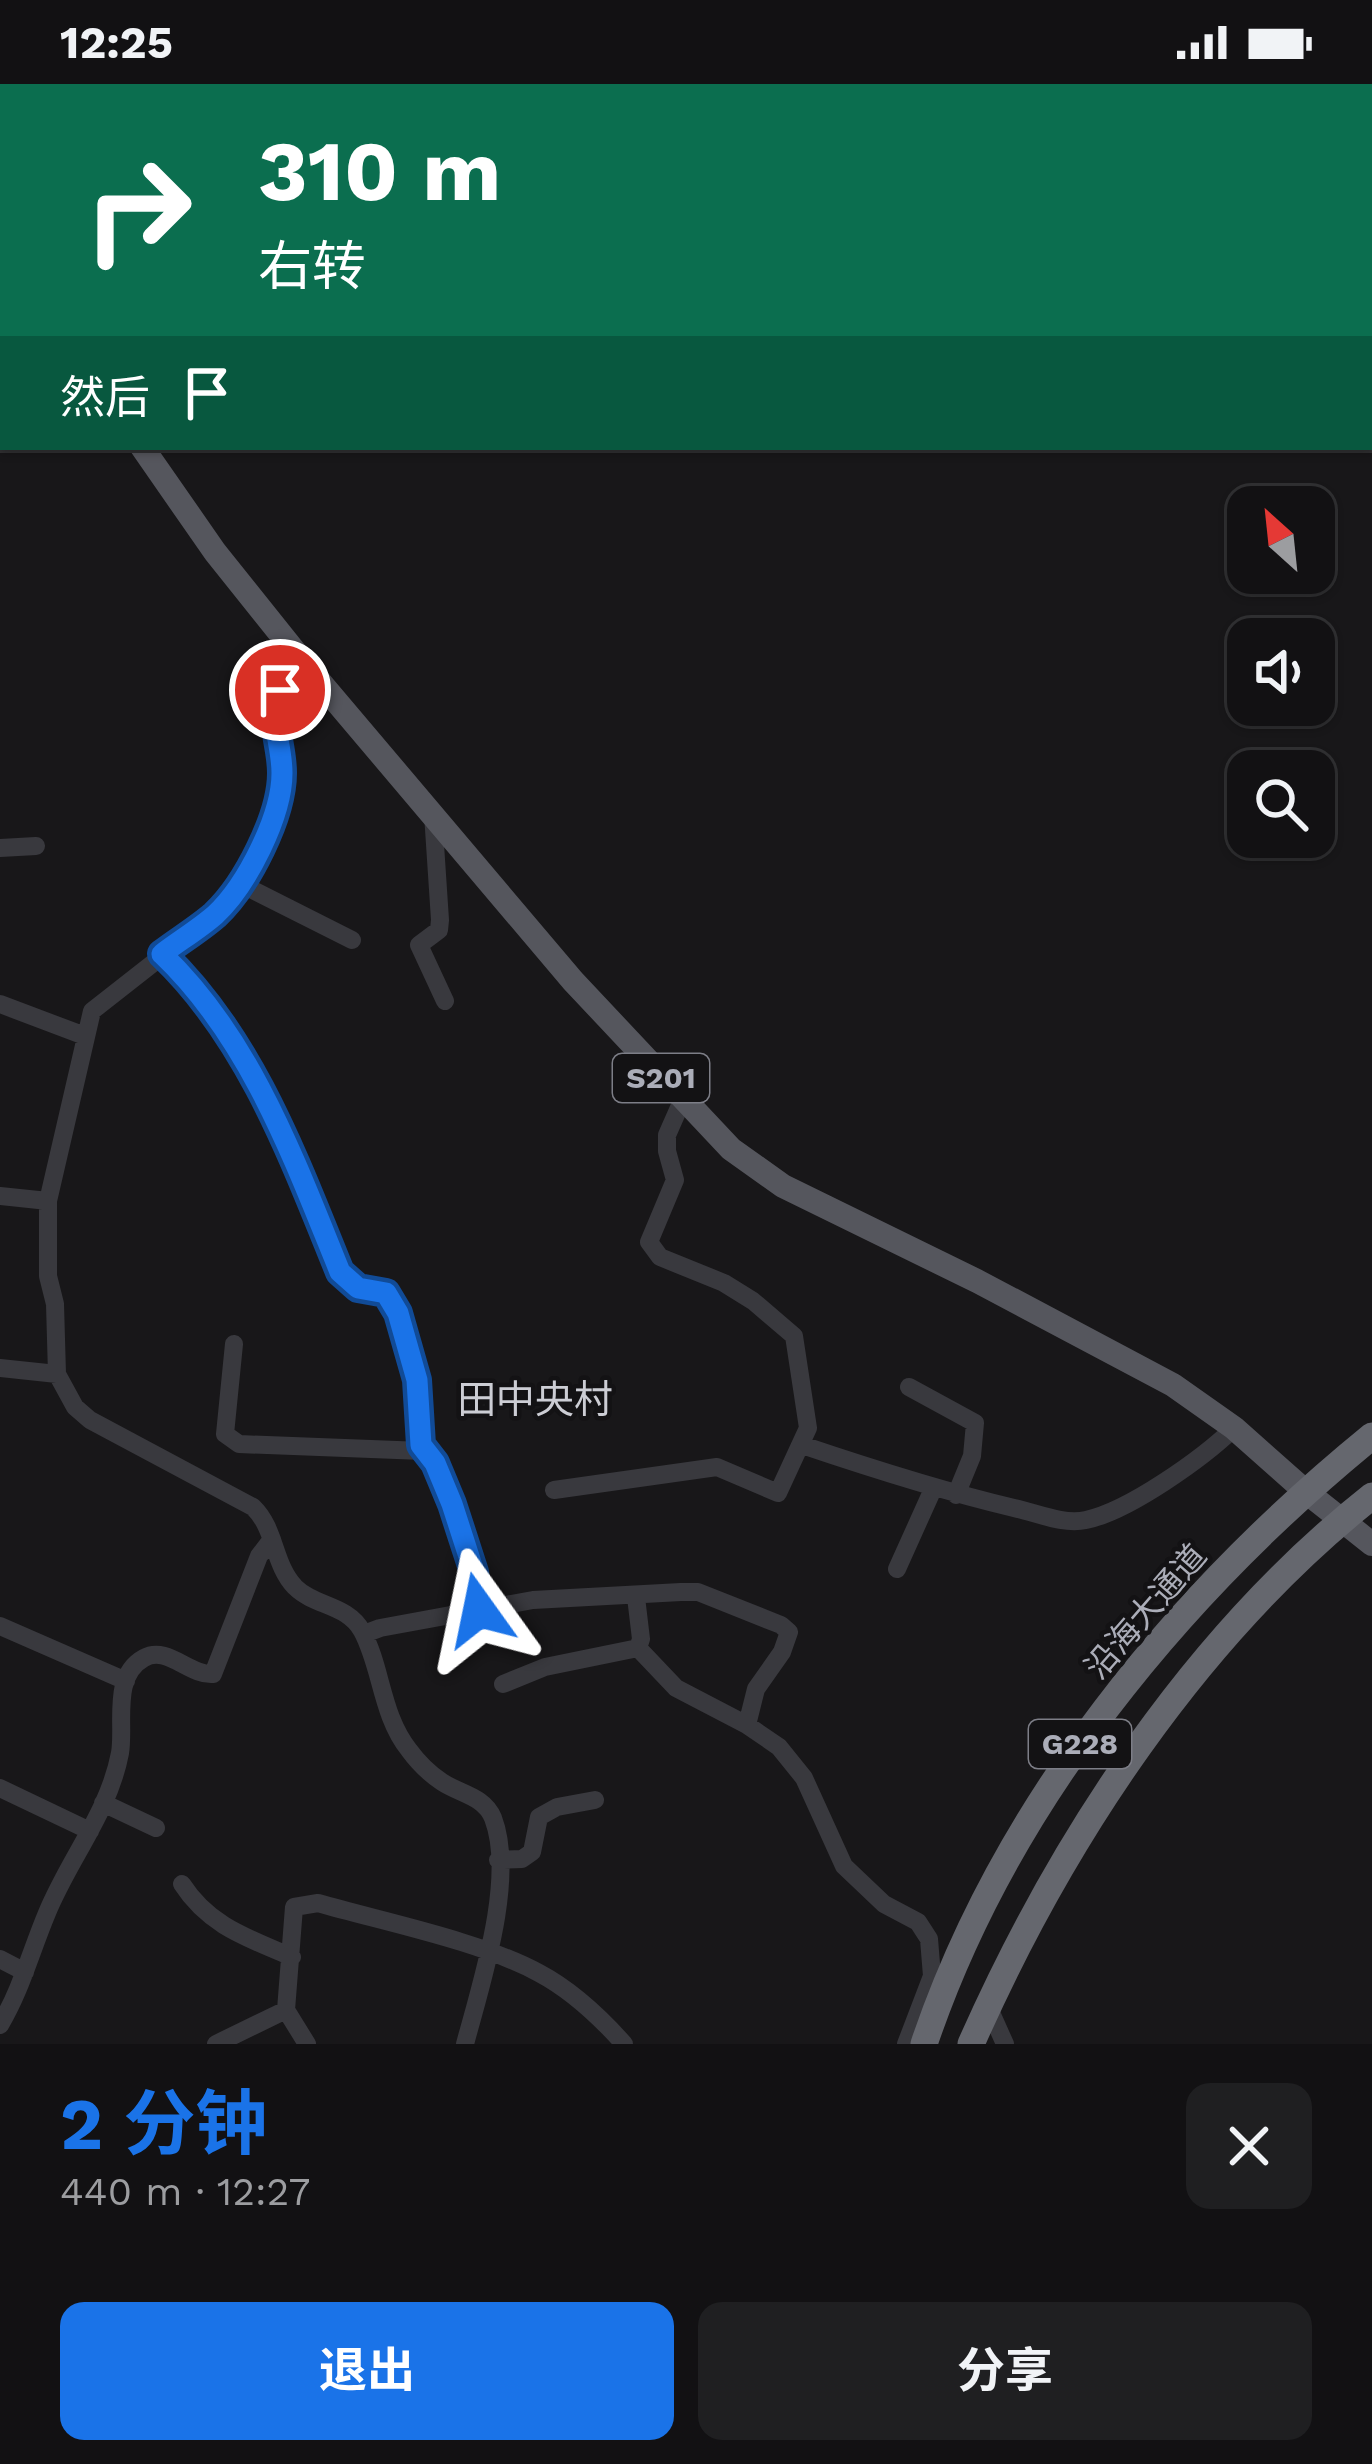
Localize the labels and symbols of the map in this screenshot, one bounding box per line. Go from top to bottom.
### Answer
north arrow [1227,486,1335,594]
pin [229,639,331,741]
road number: S201 [613,1054,709,1102]
district label: 田中央村 [457,1377,613,1422]
street label: 沿海大通道 [1077,1536,1214,1686]
position arrow [416,1547,542,1673]
road number: G228 [1029,1720,1131,1768]

